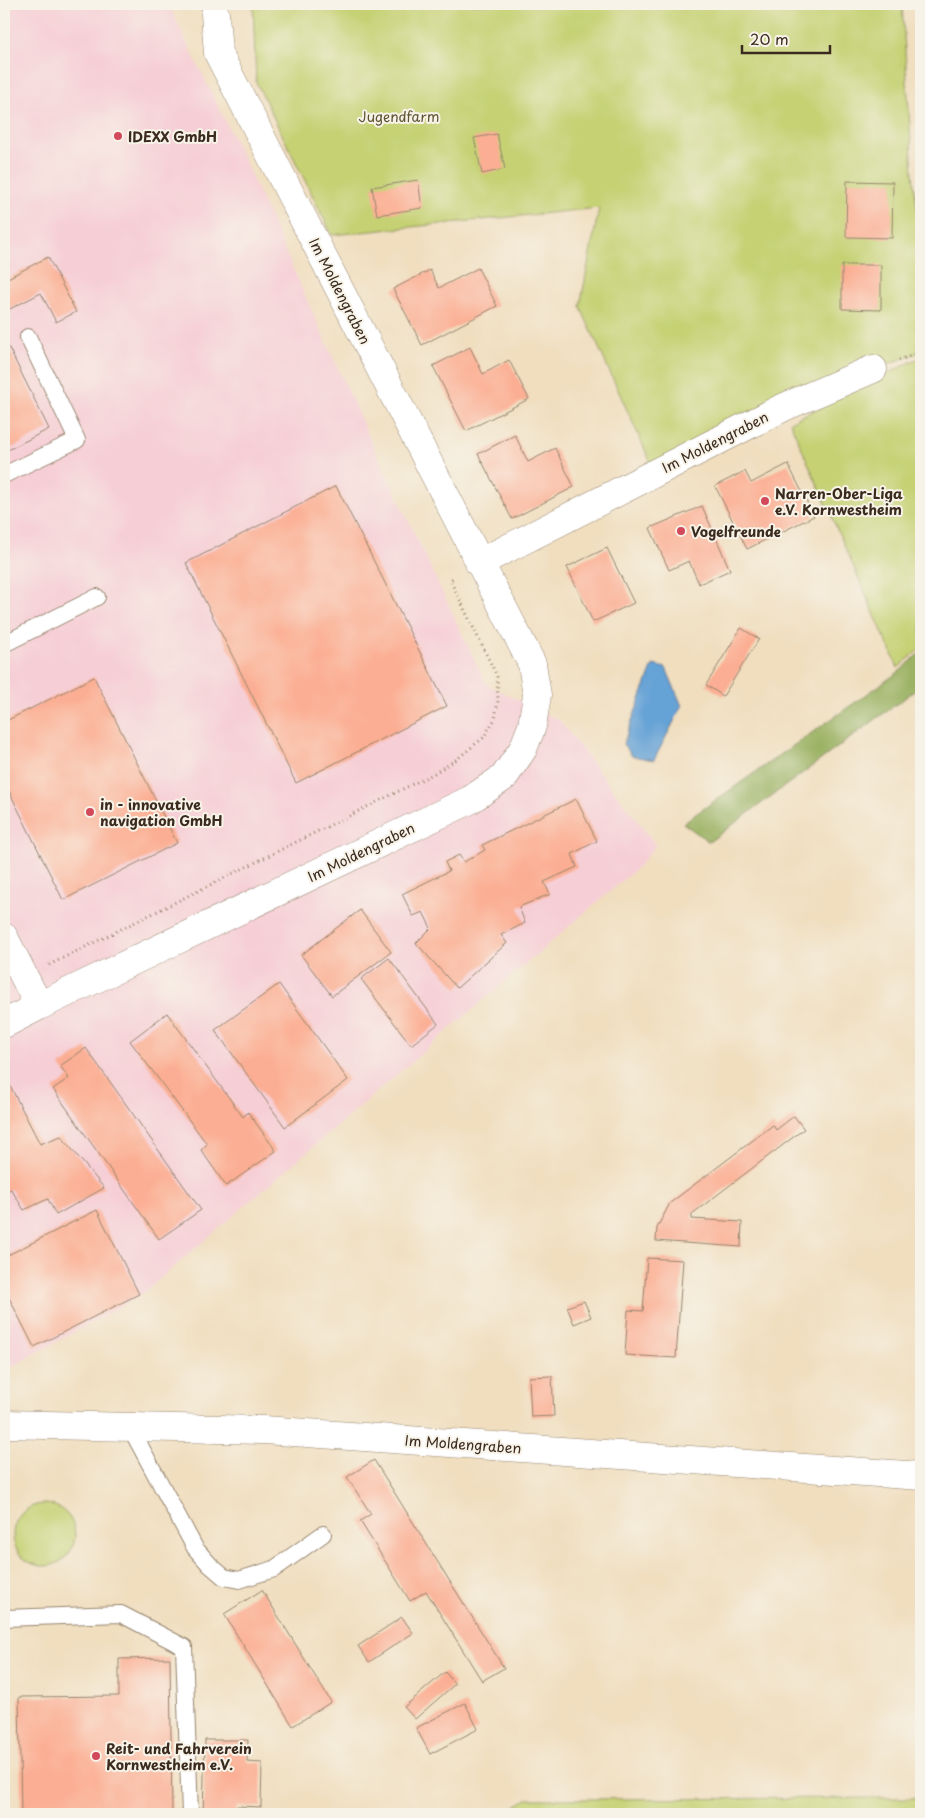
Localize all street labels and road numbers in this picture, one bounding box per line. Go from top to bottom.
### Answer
street label: Im Moldengraben [304,234,376,348]
street label: Im Moldengraben [658,406,772,478]
street label: Im Moldengraben [304,817,418,887]
street label: Im Moldengraben [404,1429,522,1459]

